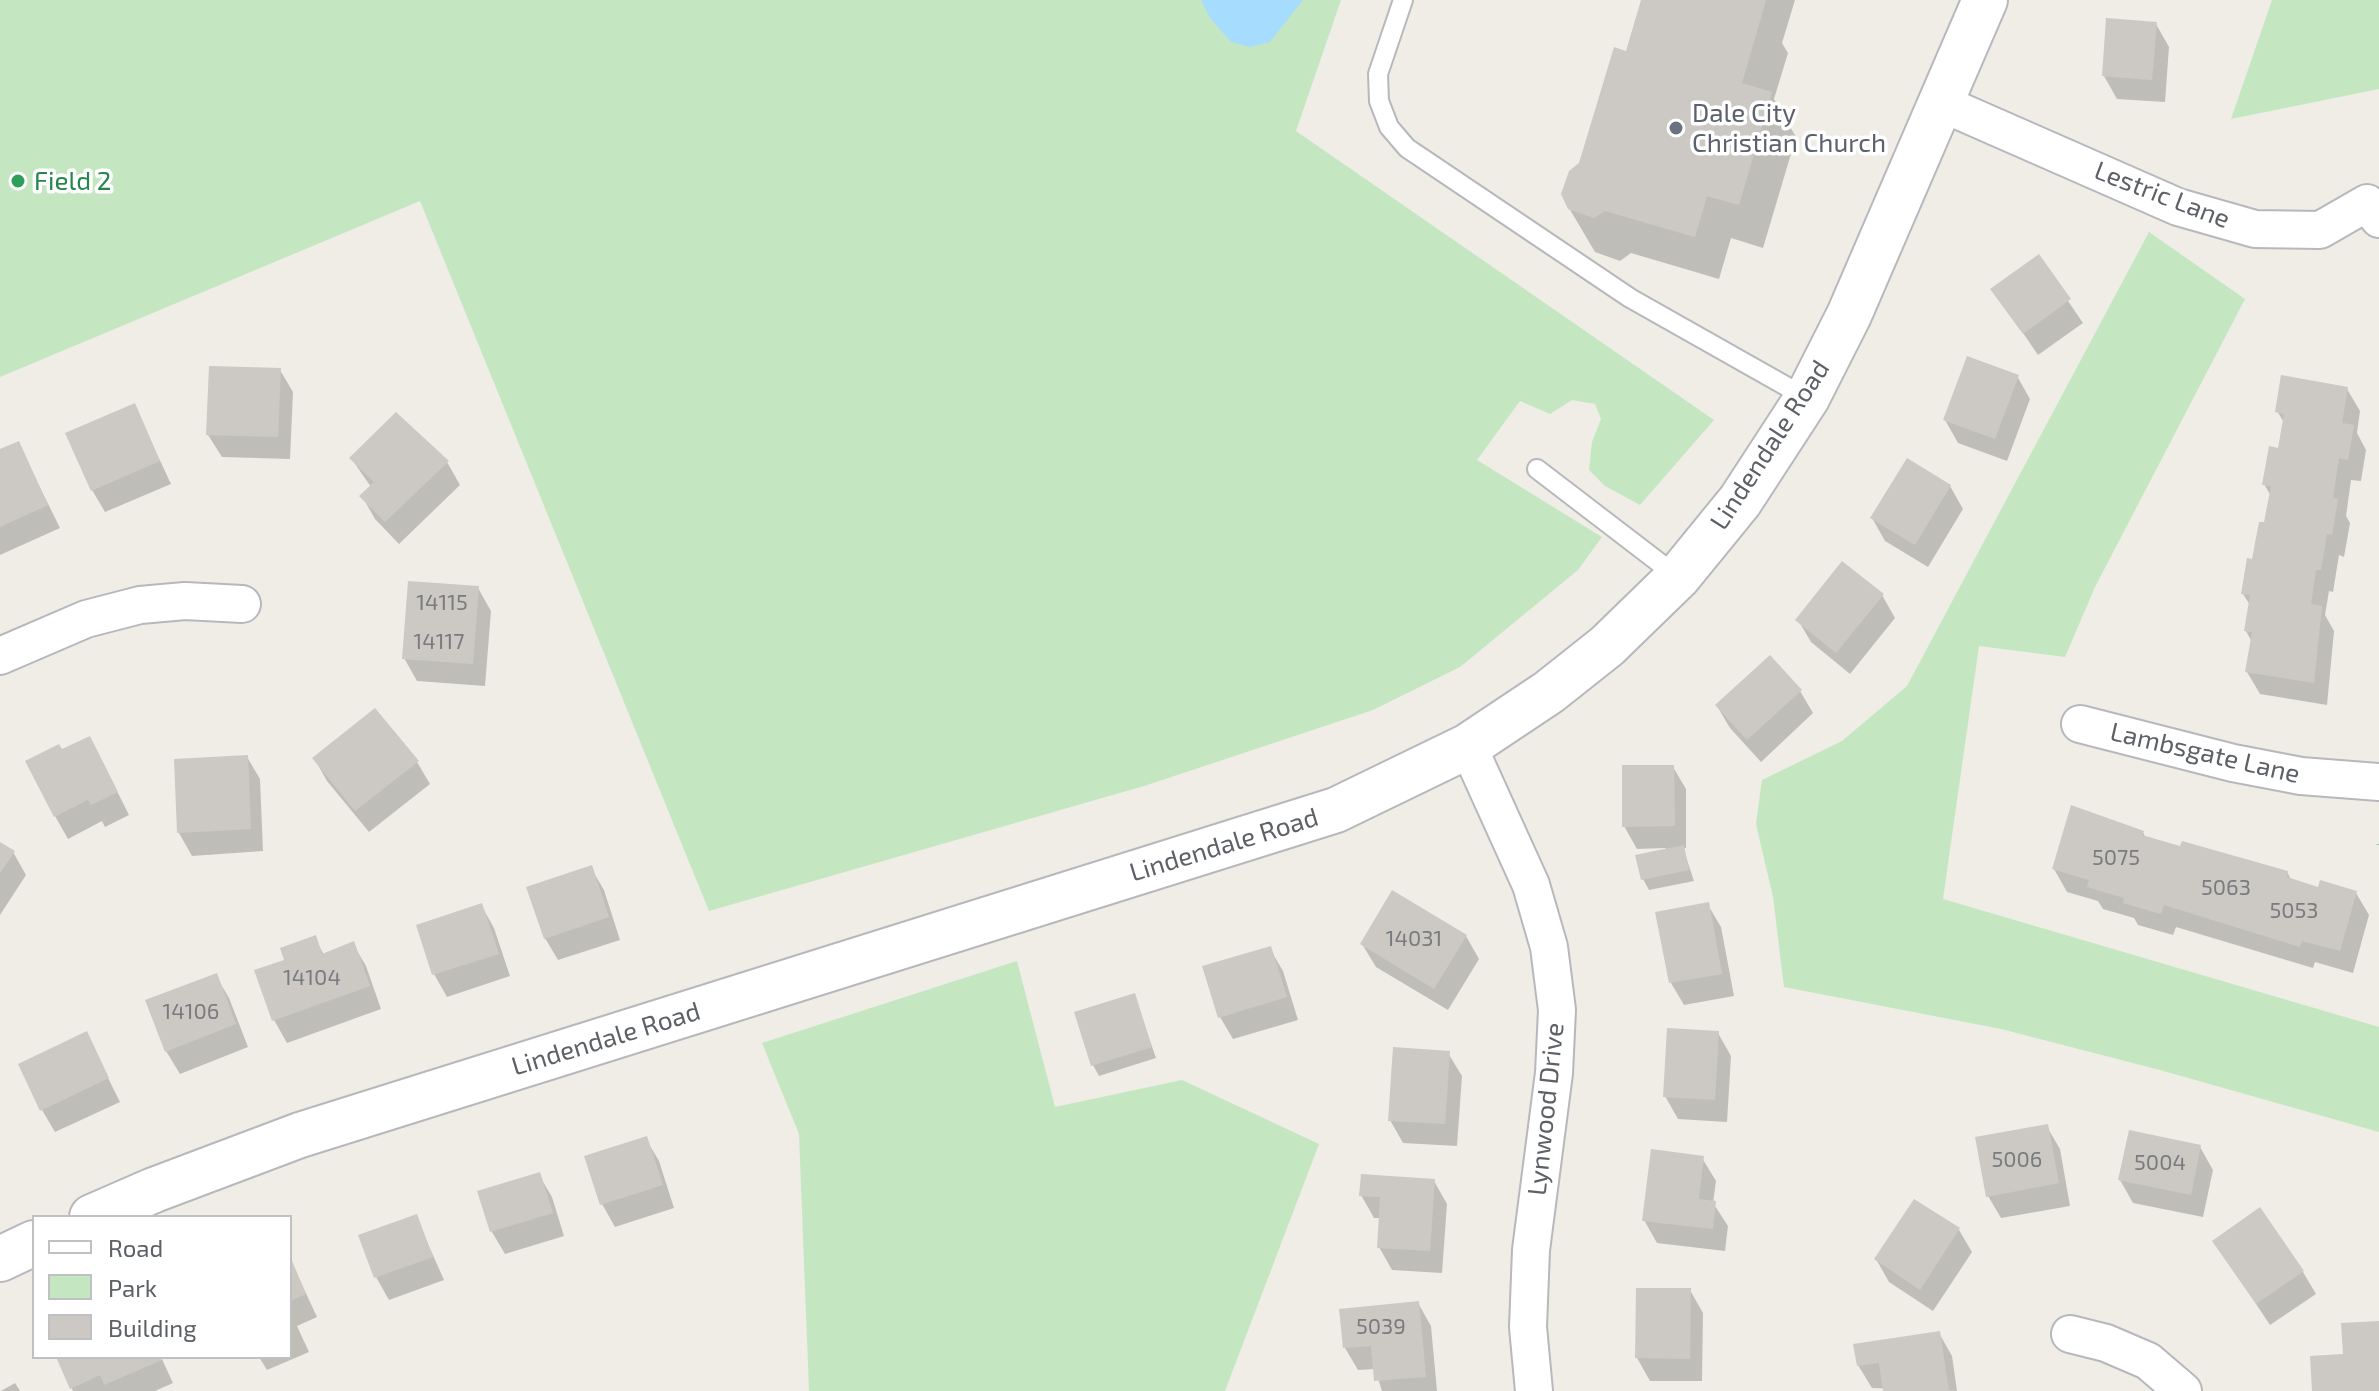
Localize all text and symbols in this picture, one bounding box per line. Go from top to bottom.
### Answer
place label: Dale City Christian Church [1692,97,1886,158]
marker: Dale City Christian Church [1667,119,1685,137]
street label: Lestric Lane [2090,155,2234,235]
place label: Field 2 [34,165,111,197]
marker: Field 2 [9,172,27,190]
street label: Lindendale Road [1704,355,1836,535]
house number: 14115 [416,590,468,616]
house number: 14117 [413,629,465,655]
street label: Lambsgate Lane [2107,716,2303,790]
street label: Lindendale Road [1126,802,1322,888]
house number: 5075 [2092,845,2140,871]
house number: 5063 [2201,875,2251,901]
house number: 5053 [2269,898,2319,924]
house number: 14031 [1386,926,1442,952]
house number: 14104 [283,965,341,991]
street label: Lindendale Road [508,996,704,1082]
house number: 14106 [163,999,219,1025]
street label: Lynwood Drive [1521,1021,1571,1197]
house number: 5006 [1992,1147,2042,1173]
house number: 5004 [2134,1150,2186,1176]
legend [32,1215,292,1359]
text: Road [108,1233,163,1262]
text: Park [108,1273,157,1302]
text: Building [108,1313,197,1342]
house number: 5039 [1356,1314,1406,1340]

